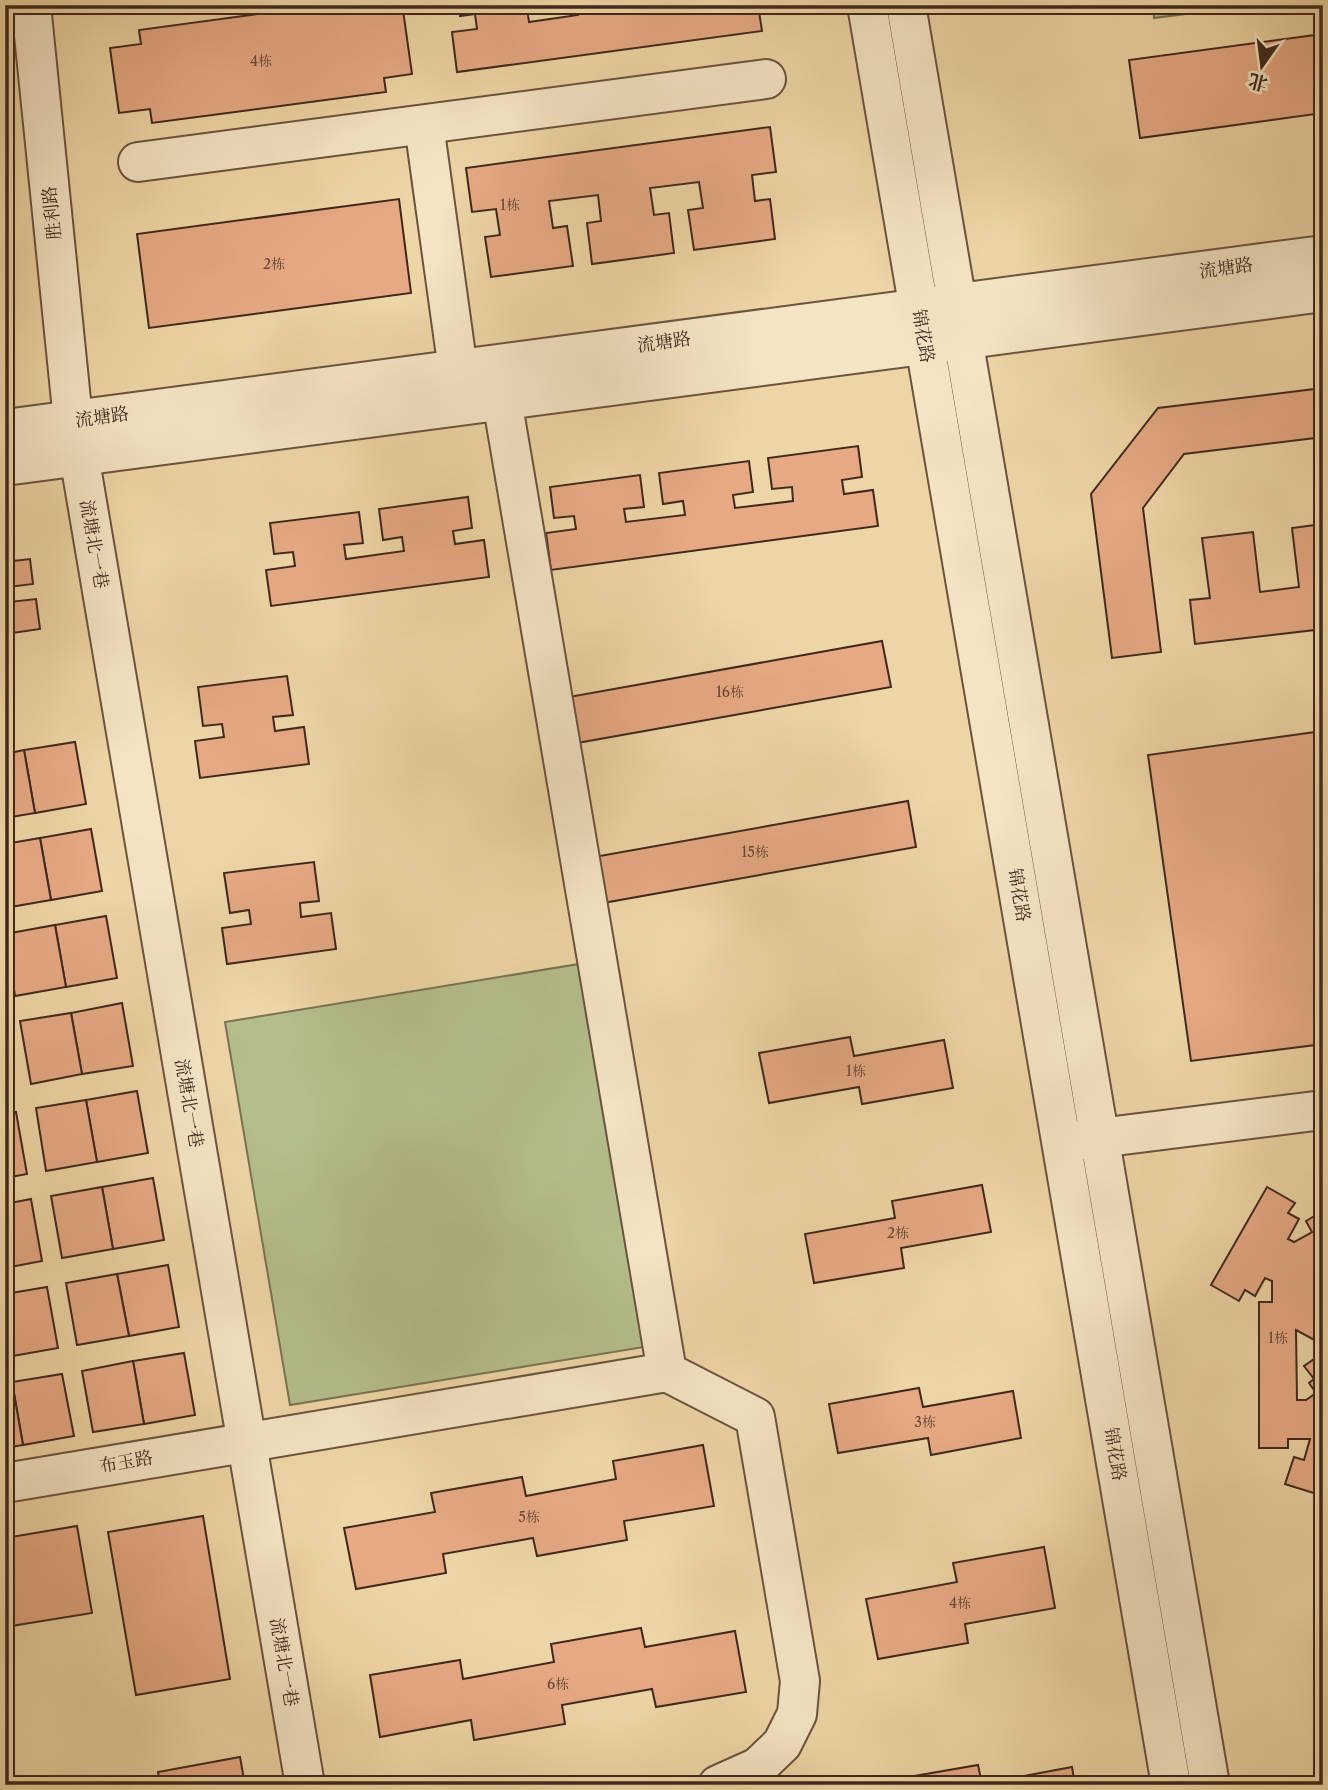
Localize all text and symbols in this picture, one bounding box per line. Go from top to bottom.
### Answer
north arrow [1226,32,1296,102]
house number: 4栋 [250,52,272,70]
text: 北 [1246,69,1270,95]
street label: 胜利路 [38,185,66,241]
house number: 1栋 [500,196,520,214]
street label: 流塘路 [1198,253,1254,283]
house number: 2栋 [263,255,285,273]
street label: 锦花路 [907,308,939,364]
street label: 流塘路 [636,327,692,357]
street label: 流塘路 [74,402,130,432]
street label: 流塘北一巷 [75,498,113,590]
house number: 16栋 [716,683,744,701]
house number: 15栋 [741,843,769,861]
street label: 锦花路 [1003,867,1035,923]
street label: 流塘北一巷 [170,1057,208,1149]
house number: 1栋 [846,1062,866,1080]
house number: 2栋 [887,1224,909,1242]
house number: 1栋 [1268,1329,1288,1347]
house number: 3栋 [914,1413,936,1431]
street label: 锦花路 [1099,1426,1131,1482]
street label: 布玉路 [98,1446,154,1478]
house number: 5栋 [518,1508,540,1526]
house number: 4栋 [949,1594,971,1612]
street label: 流塘北一巷 [265,1616,303,1708]
house number: 6栋 [547,1675,569,1693]

